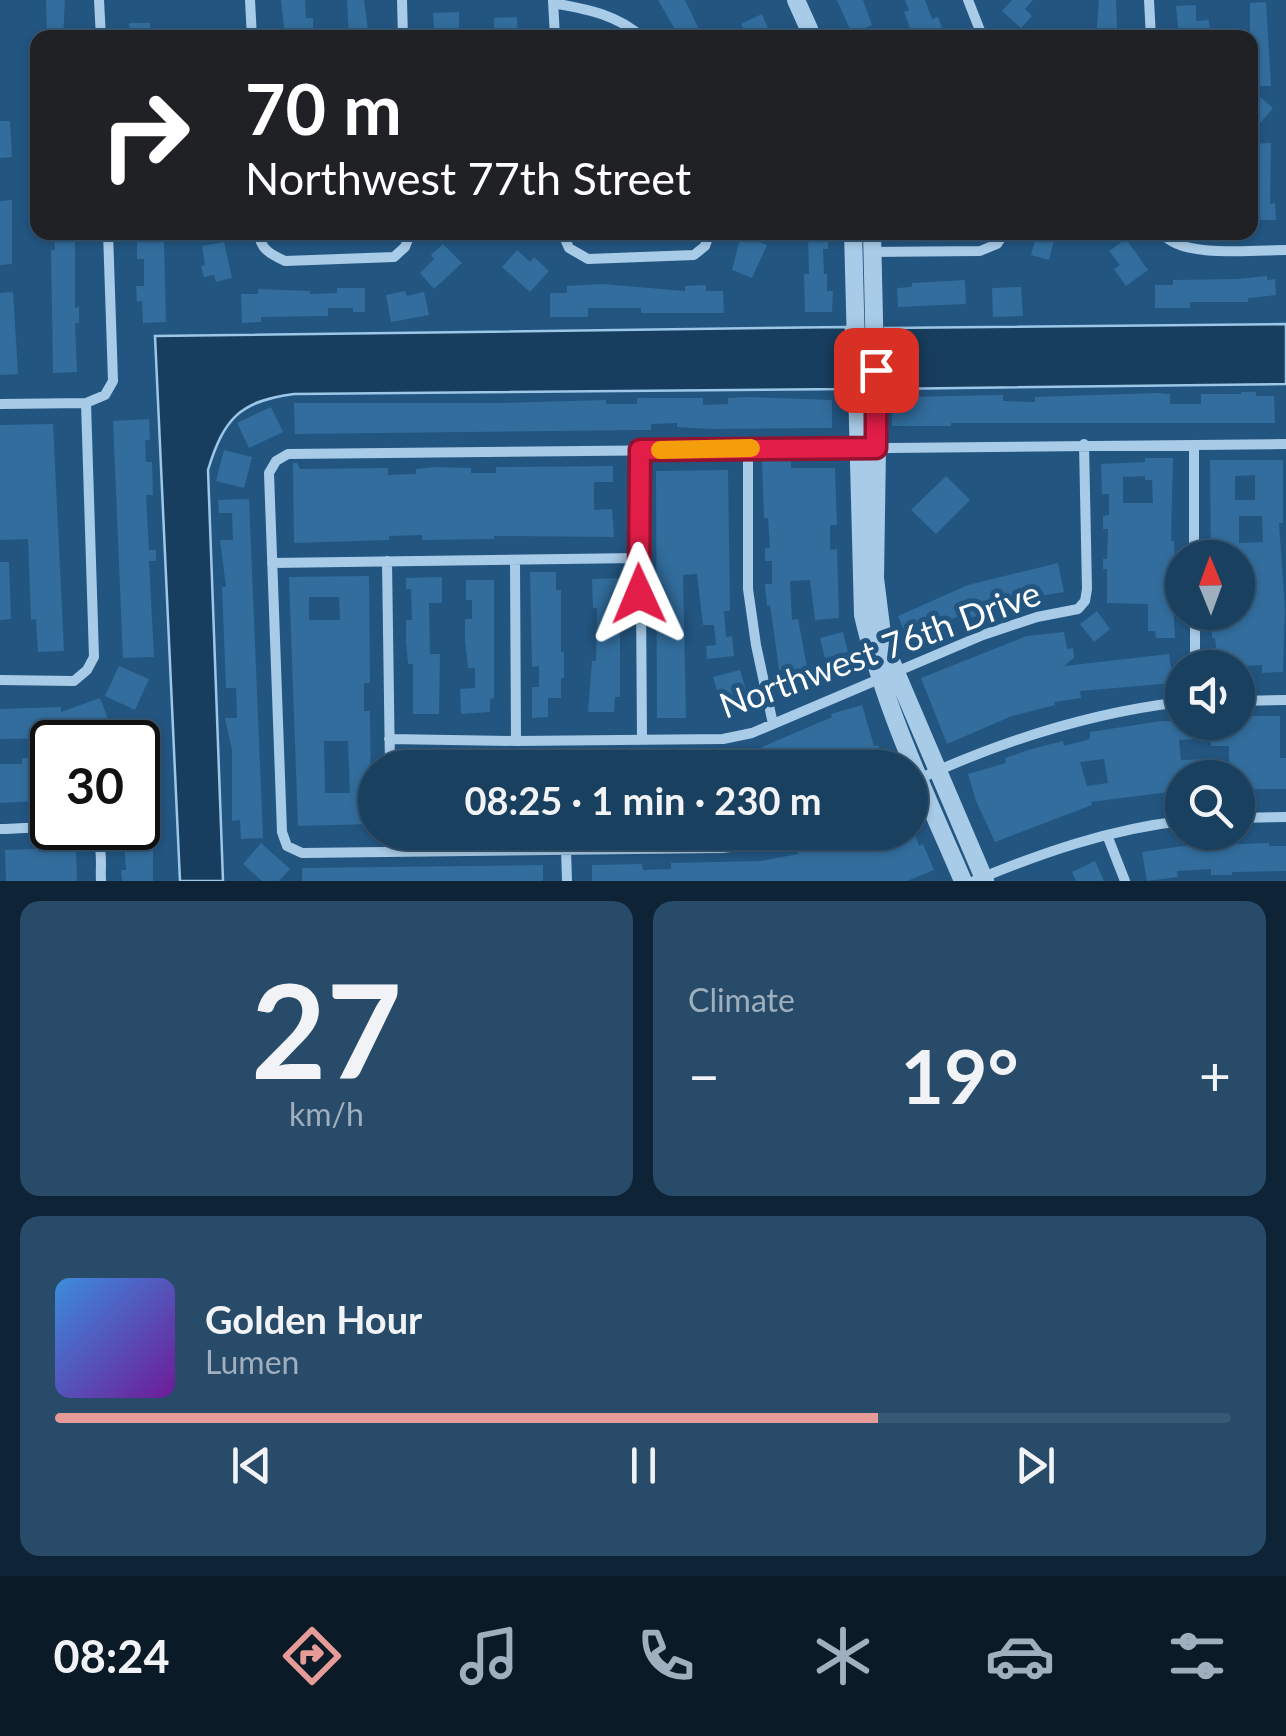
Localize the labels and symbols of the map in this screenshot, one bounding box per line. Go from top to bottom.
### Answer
pin [834,328,919,413]
north arrow [1165,540,1255,630]
position arrow [587,542,691,646]
street label: Northwest 76th Drive [713,571,1045,726]
speed limit sign: 30 [30,720,160,850]

